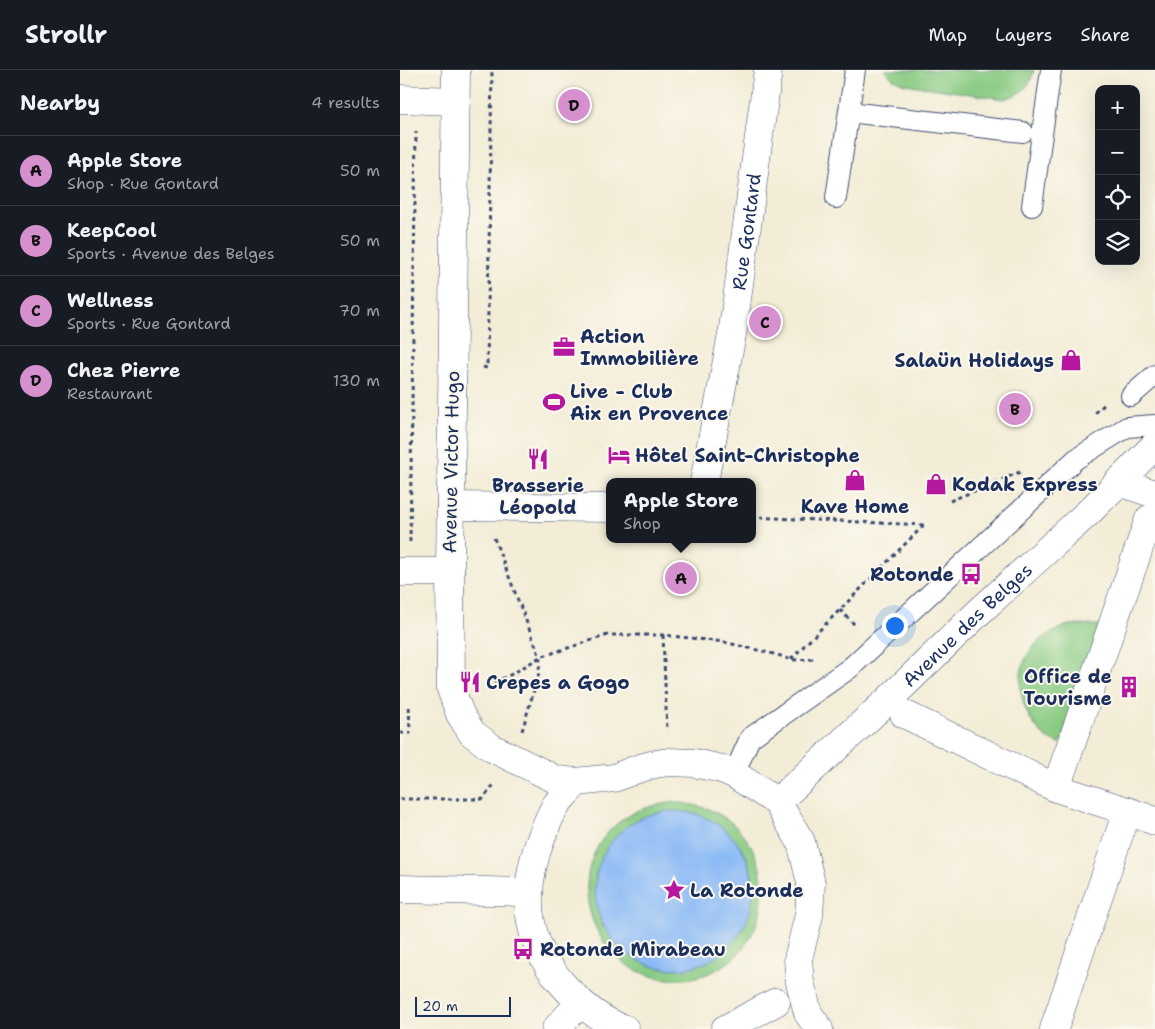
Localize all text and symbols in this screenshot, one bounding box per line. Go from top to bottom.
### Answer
text: Strollr [25,19,107,51]
text: Map [929,23,967,47]
text: Layers [995,23,1052,47]
text: Share [1080,23,1130,47]
map controls [1095,85,1140,265]
button: + [1095,85,1140,130]
pin: D [558,86,590,124]
text: Nearby [20,89,100,117]
text: 4 results [311,92,380,113]
button: − [1095,130,1140,175]
text: Apple Store [67,148,182,173]
text: A [30,160,42,181]
text: 50 m [340,160,380,181]
street label: Rue Gontard [726,172,766,292]
text: Shop · Rue Gontard [67,173,219,194]
button: locate [1095,175,1140,220]
text: KeepCool [67,218,157,243]
button: layers [1095,220,1140,265]
text: B [31,230,41,251]
text: 50 m [340,230,380,251]
text: Sports · Avenue des Belges [67,243,275,264]
text: Wellness [67,288,154,313]
text: C [31,300,41,321]
text: 70 m [339,300,380,321]
pin: C [749,303,781,341]
text: Sports · Rue Gontard [67,313,231,334]
place label: Action Immobilière [580,324,699,371]
office icon: Action Immobilière [551,334,577,360]
shop icon: Salaün Holidays [1058,347,1084,373]
place label: Salaün Holidays [895,348,1054,373]
text: Chez Pierre [67,358,180,383]
text: D [30,370,42,391]
text: 130 m [333,370,380,391]
street label: Avenue Victor Hugo [437,370,465,554]
place label: Live - Club Aix en Provence [570,379,728,426]
text: Restaurant [67,383,153,404]
sports icon: Live - Club Aix en Provence [541,389,567,415]
pin: B [999,390,1031,428]
hotel icon: Hôtel Saint-Christophe [606,442,632,468]
place label: Hôtel Saint-Christophe [635,443,860,468]
restaurant icon: Brasserie Léopold [525,446,551,472]
shop icon: Kave Home [842,467,868,493]
shop icon: Kodak Express [923,471,949,497]
place label: Kodak Express [952,472,1098,497]
place label: Brasserie Léopold [492,473,584,520]
popup [606,478,756,543]
text: Apple Store [623,488,739,513]
place label: Kave Home [801,494,909,519]
text: Shop [623,513,661,534]
street label: Avenue des Belges [897,557,1038,692]
pin: A [665,559,697,597]
bus stop icon: Rotonde [958,561,984,587]
place label: Rotonde [870,562,954,587]
your location [882,613,908,639]
place label: Office de Tourisme [1024,664,1112,711]
restaurant icon: Crepes a Gogo [457,669,483,695]
place label: Crepes a Gogo [486,670,630,695]
building icon: Office de Tourisme [1116,674,1142,700]
place icon: La Rotonde [661,877,687,903]
place label: La Rotonde [690,878,804,903]
bus stop icon: Rotonde Mirabeau [510,936,536,962]
place label: Rotonde Mirabeau [540,937,726,962]
scale bar [415,994,511,1017]
text: 20 m [422,997,458,1015]

